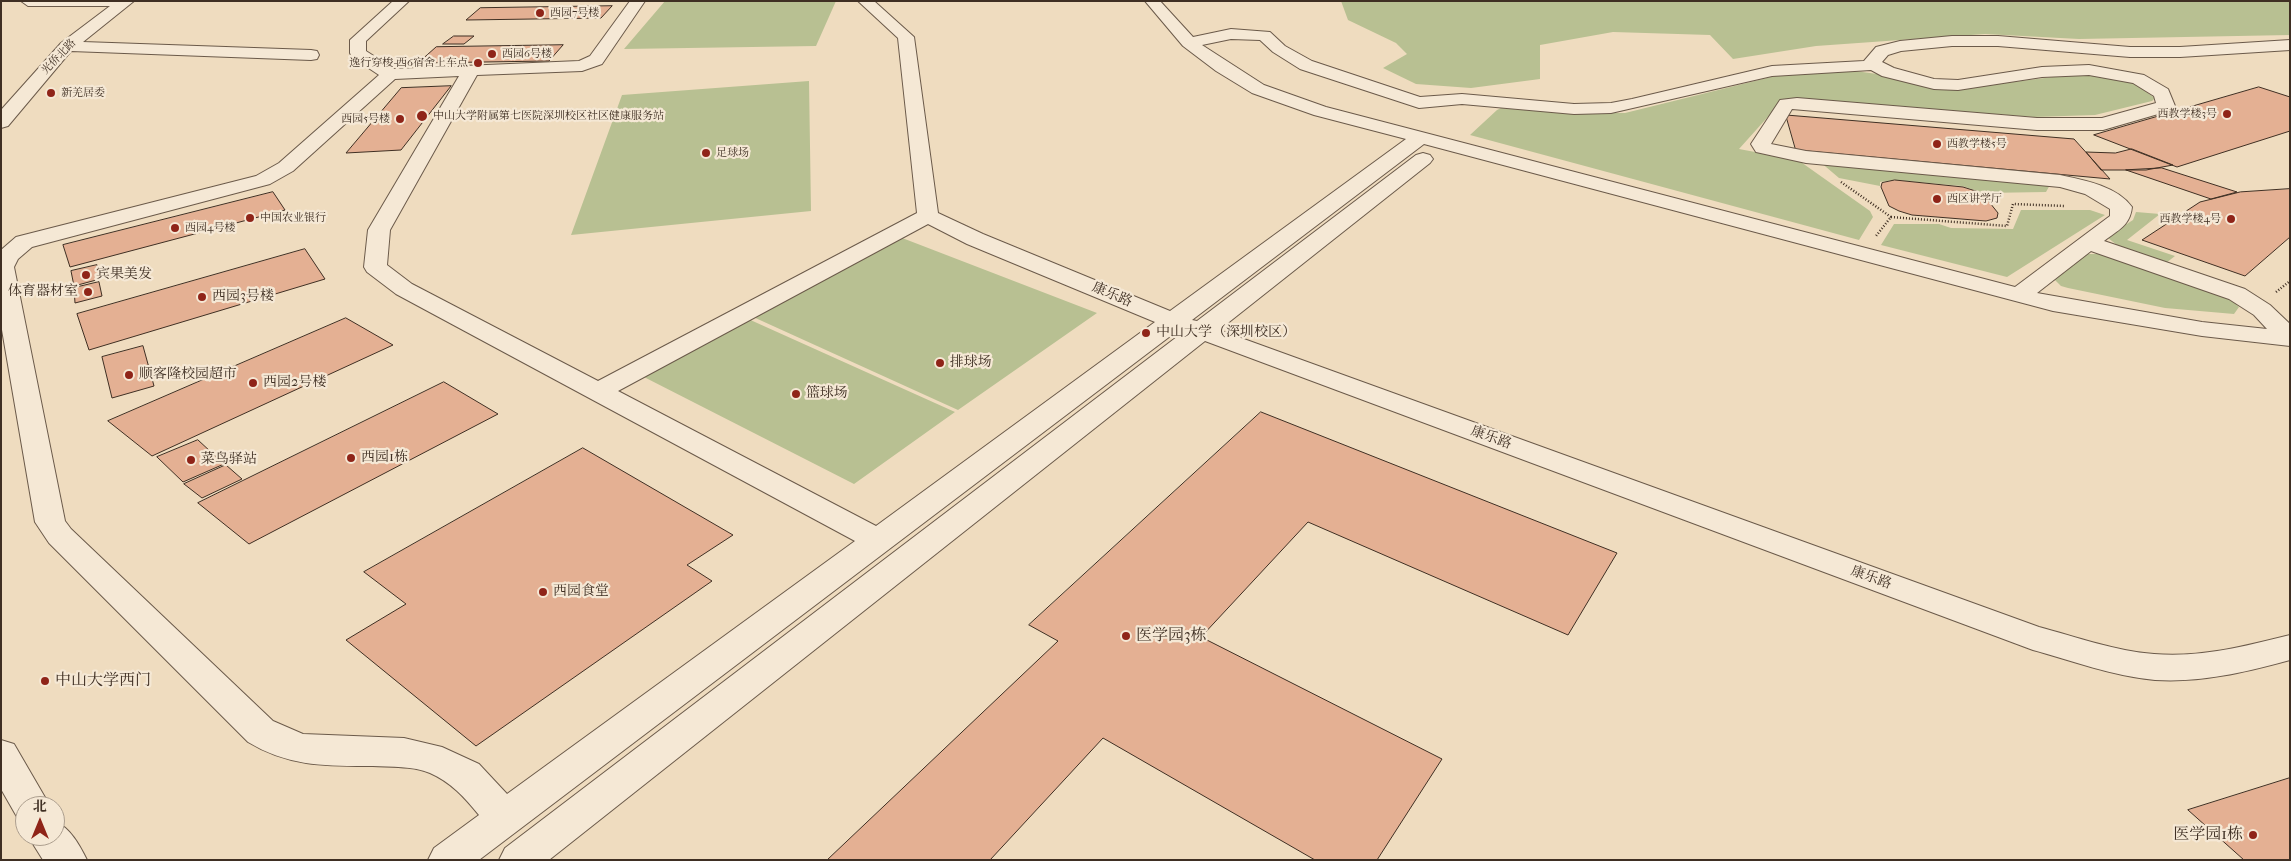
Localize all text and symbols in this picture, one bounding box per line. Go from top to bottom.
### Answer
place label: 西园7号楼 [550,6,599,20]
marker: 西园7号楼 [534,7,546,19]
street label: 光侨北路 [39,37,79,77]
place label: 西园6号楼 [502,47,552,61]
marker: 西园6号楼 [486,48,498,60]
place label: 逸行穿梭-西6宿舍上车点 [349,56,468,70]
marker: 逸行穿梭-西6宿舍上车点 [472,57,484,69]
place label: 新羌居委 [61,86,105,100]
marker: 新羌居委 [45,87,57,99]
place label: 西教学楼3号 [2157,107,2217,121]
marker: 西教学楼3号 [2221,108,2233,120]
marker: 中山大学附属第七医院深圳校区社区健康服务站 [415,109,429,123]
place label: 中山大学附属第七医院深圳校区社区健康服务站 [433,109,664,123]
place label: 西园5号楼 [341,112,390,126]
marker: 西园5号楼 [394,113,406,125]
place label: 西教学楼5号 [1947,137,2007,151]
marker: 西教学楼5号 [1931,138,1943,150]
place label: 足球场 [716,146,749,160]
marker: 足球场 [700,147,712,159]
place label: 西区讲学厅 [1947,192,2002,206]
marker: 西区讲学厅 [1931,193,1943,205]
place label: 中国农业银行 [260,211,326,225]
marker: 中国农业银行 [244,212,256,224]
place label: 西教学楼4号 [2160,212,2221,226]
marker: 西教学楼4号 [2225,213,2237,225]
place label: 西园4号楼 [185,221,235,235]
marker: 西园4号楼 [169,222,181,234]
place label: 宾果美发 [96,267,152,283]
marker: 宾果美发 [80,269,92,281]
street label: 康乐路 [1089,279,1135,311]
place label: 体育器材室 [8,284,78,300]
marker: 体育器材室 [82,286,94,298]
place label: 西园3号楼 [212,289,274,305]
marker: 西园3号楼 [196,291,208,303]
place label: 中山大学（深圳校区） [1156,325,1296,341]
marker: 中山大学（深圳校区） [1140,327,1152,339]
place label: 排球场 [950,355,992,371]
marker: 排球场 [934,357,946,369]
place label: 顺客隆校园超市 [139,367,237,383]
marker: 顺客隆校园超市 [123,369,135,381]
place label: 西园2号楼 [263,375,326,391]
marker: 西园2号楼 [247,377,259,389]
place label: 篮球场 [806,386,848,402]
marker: 篮球场 [790,388,802,400]
street label: 康乐路 [1468,423,1514,453]
place label: 西园1栋 [361,450,408,466]
place label: 菜鸟驿站 [201,452,257,468]
marker: 西园1栋 [345,452,357,464]
marker: 菜鸟驿站 [185,454,197,466]
street label: 康乐路 [1848,563,1894,593]
place label: 西园食堂 [553,584,609,600]
marker: 西园食堂 [537,586,549,598]
place label: 医学园3栋 [1136,626,1207,646]
marker: 医学园3栋 [1120,630,1132,642]
place label: 中山大学西门 [55,671,151,691]
marker: 中山大学西门 [39,675,51,687]
north arrow [15,796,65,846]
text: 北 [33,798,47,815]
place label: 医学园1栋 [2173,825,2243,845]
marker: 医学园1栋 [2247,829,2259,841]

